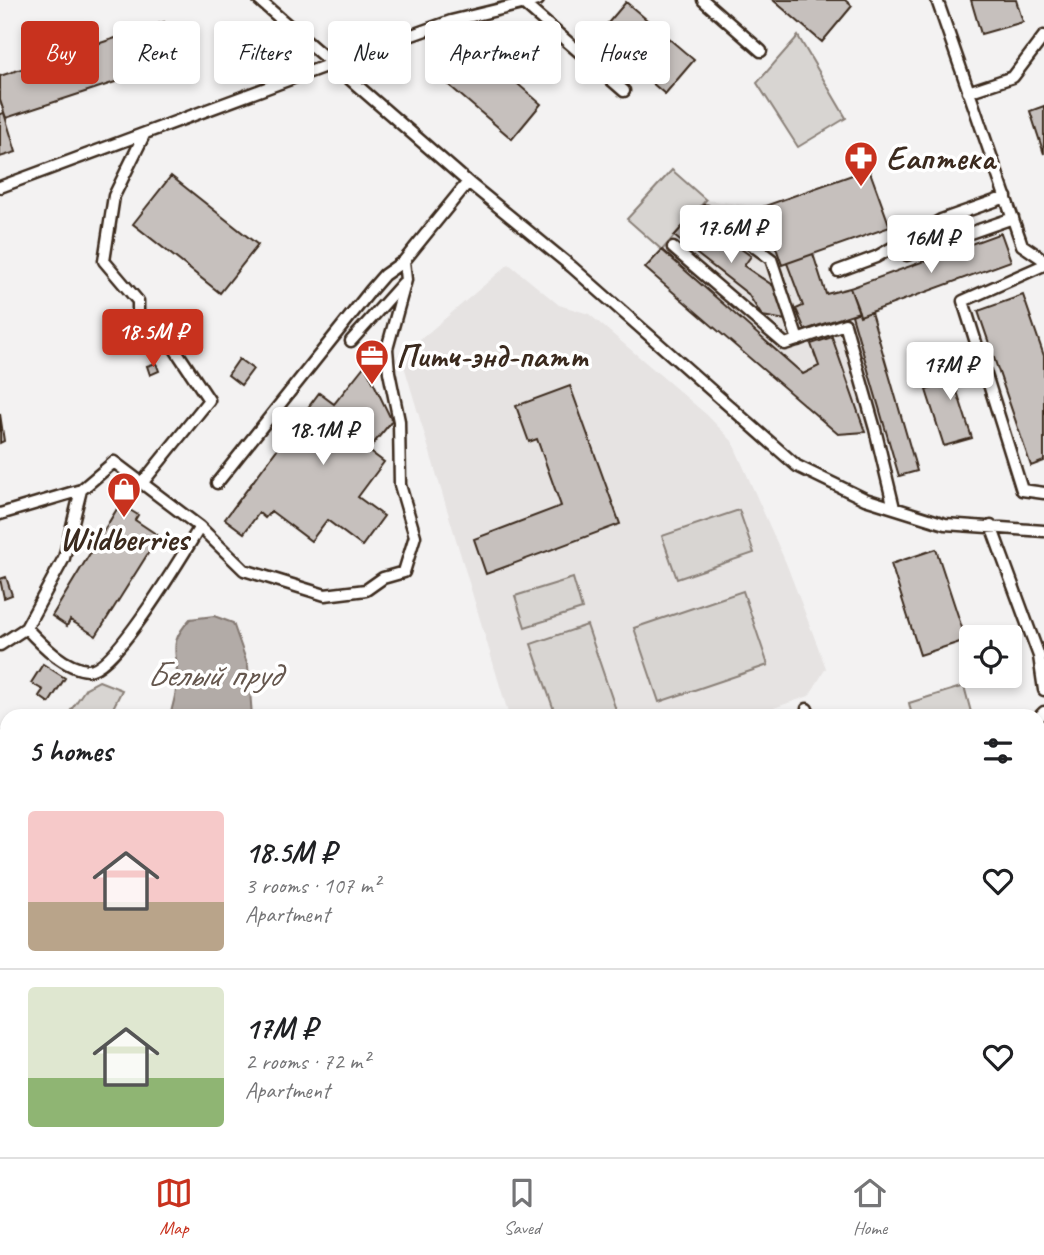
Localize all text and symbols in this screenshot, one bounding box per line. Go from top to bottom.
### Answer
chip: Buy [21,21,99,84]
chip: Rent [113,21,200,84]
chip: Filters [214,21,314,84]
chip: New [328,21,411,84]
chip: Apartment [425,21,561,84]
chip: House [575,21,670,84]
place label: Еаптека [886,137,997,179]
pharmacy icon: Еаптека [842,139,880,188]
pin: 17.6M ₽ [666,205,796,265]
text: 17.6M ₽ [696,213,766,242]
pin: 16M ₽ [882,216,980,275]
text: 16M ₽ [903,223,959,252]
pin: 18.5M ₽ [88,310,218,369]
text: 18.5M ₽ [118,317,188,346]
place label: Питч-энд-патт [396,335,589,377]
office icon: Питч-энд-патт [353,337,391,386]
pin: 17M ₽ [901,342,999,402]
text: 17M ₽ [923,350,977,379]
pin: 18.1M ₽ [258,407,388,467]
text: 18.1M ₽ [288,415,358,444]
shop icon: Wildberries [105,470,143,519]
place label: Wildberries [60,518,192,560]
map controls [959,625,1022,688]
button: locate [959,625,1022,688]
water label: Белый пруд [146,652,287,697]
text: 5 homes [28,732,112,770]
icon: filters [979,732,1017,770]
text: 18.5M ₽ [245,833,336,871]
icon: home [84,839,168,923]
icon: heart [979,862,1017,900]
text: 3 rooms · 107 m² [245,871,380,900]
text: Apartment [245,900,330,929]
text: 17M ₽ [245,1009,317,1047]
icon: home [84,1015,168,1099]
icon: heart [979,1038,1017,1076]
text: 2 rooms · 72 m² [245,1047,369,1076]
text: Apartment [245,1076,330,1105]
tab: Map [155,1174,193,1240]
tab: Saved [503,1174,541,1240]
tab: Home [851,1174,889,1240]

